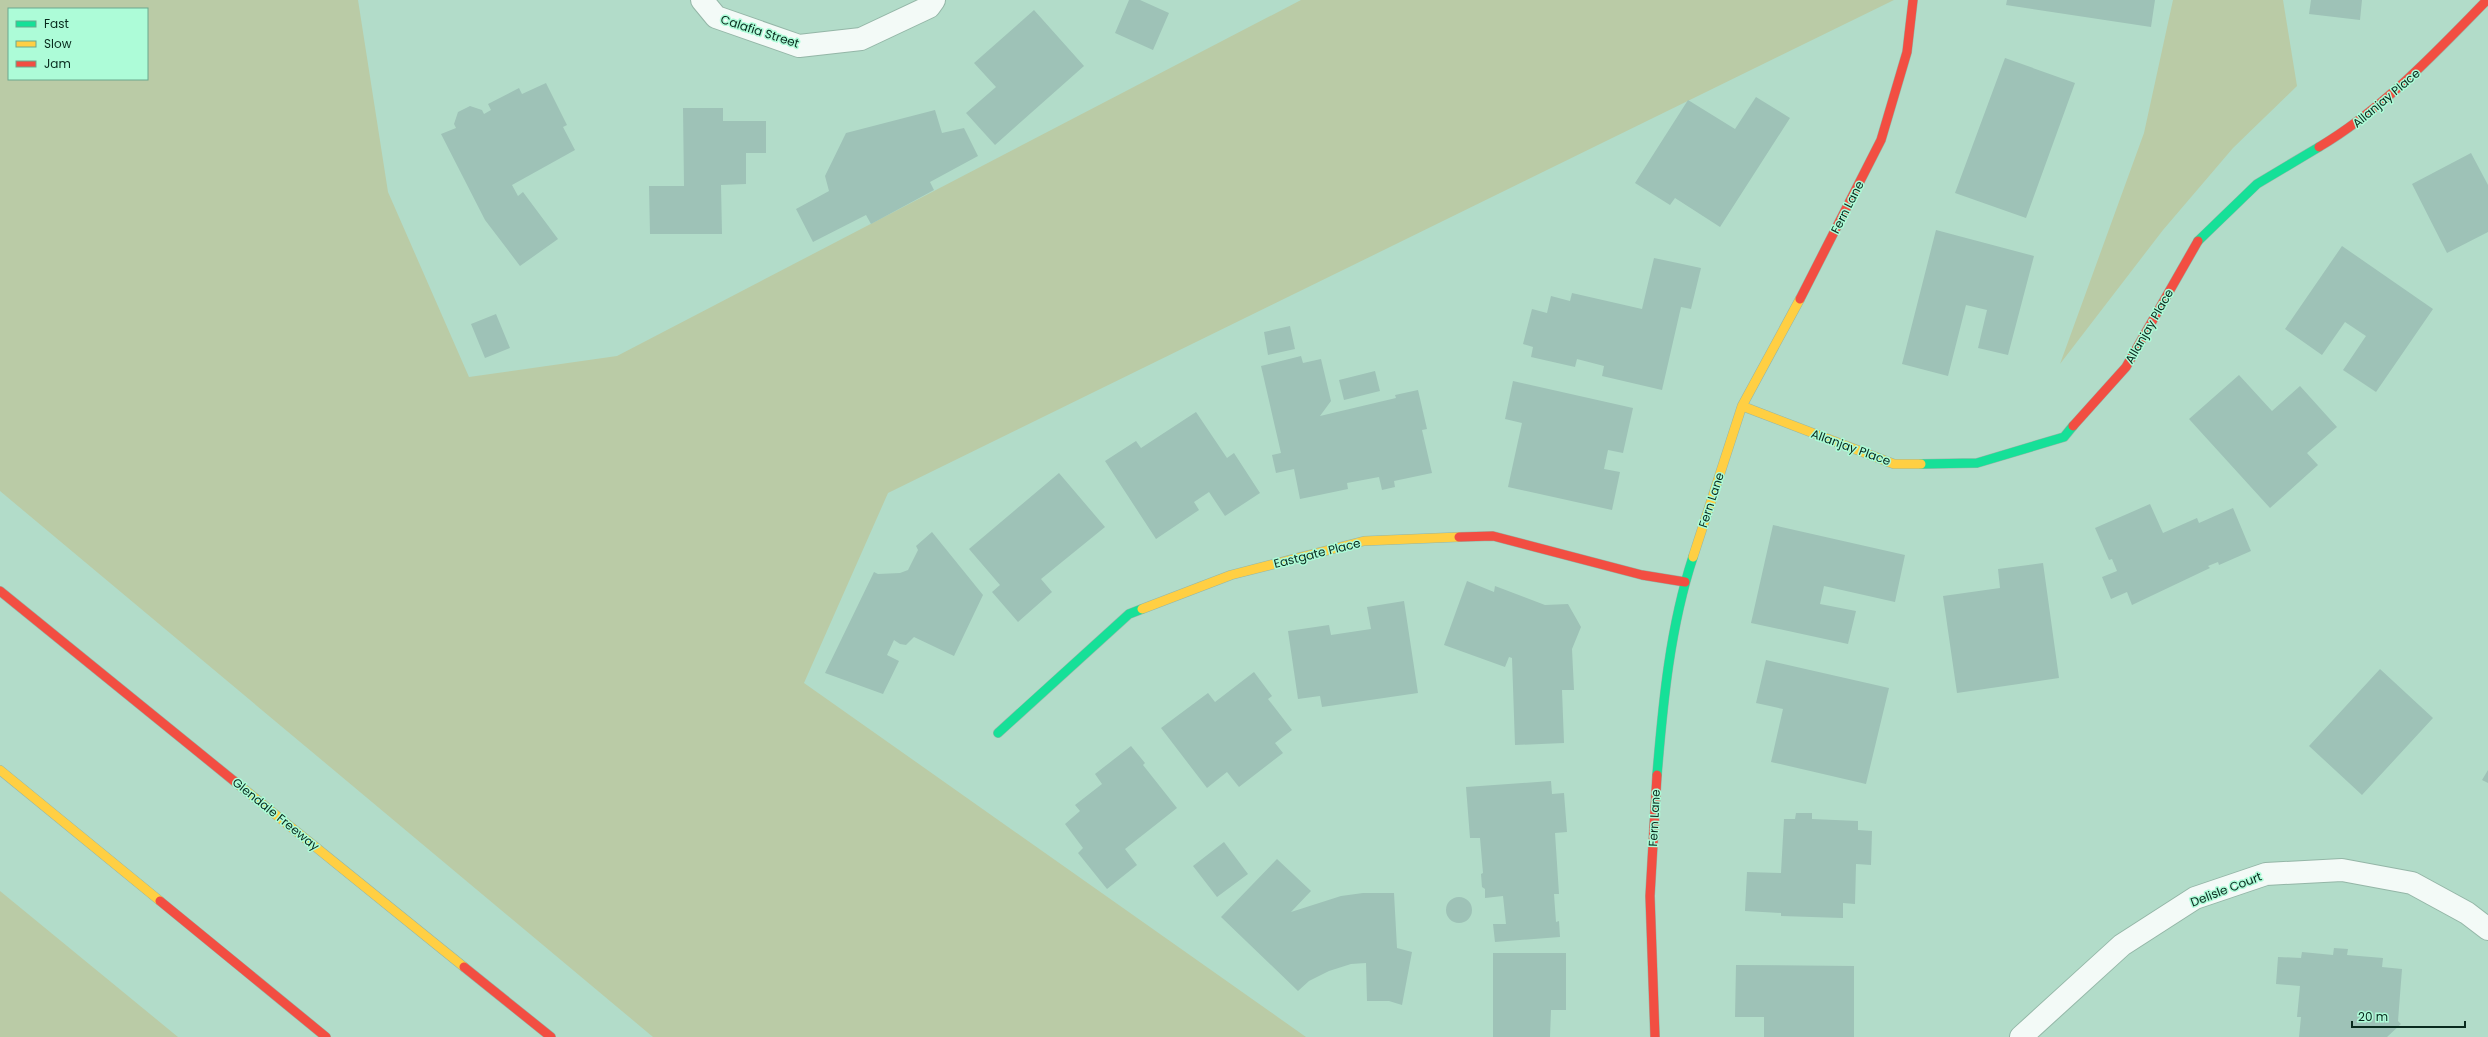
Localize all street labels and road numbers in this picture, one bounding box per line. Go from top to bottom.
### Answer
street label: Calafia Street [718,10,802,52]
street label: Allanjay Place [2349,65,2423,131]
street label: Fern Lane [1826,178,1868,236]
street label: Allanjay Place [2121,286,2177,366]
street label: Allanjay Place [1809,425,1893,469]
street label: Fern Lane [1694,470,1728,530]
street label: Eastgate Place [1272,534,1362,572]
street label: Glendale Freeway [229,774,323,855]
street label: Fern Lane [1644,789,1664,847]
street label: Delisle Court [2188,868,2264,910]

